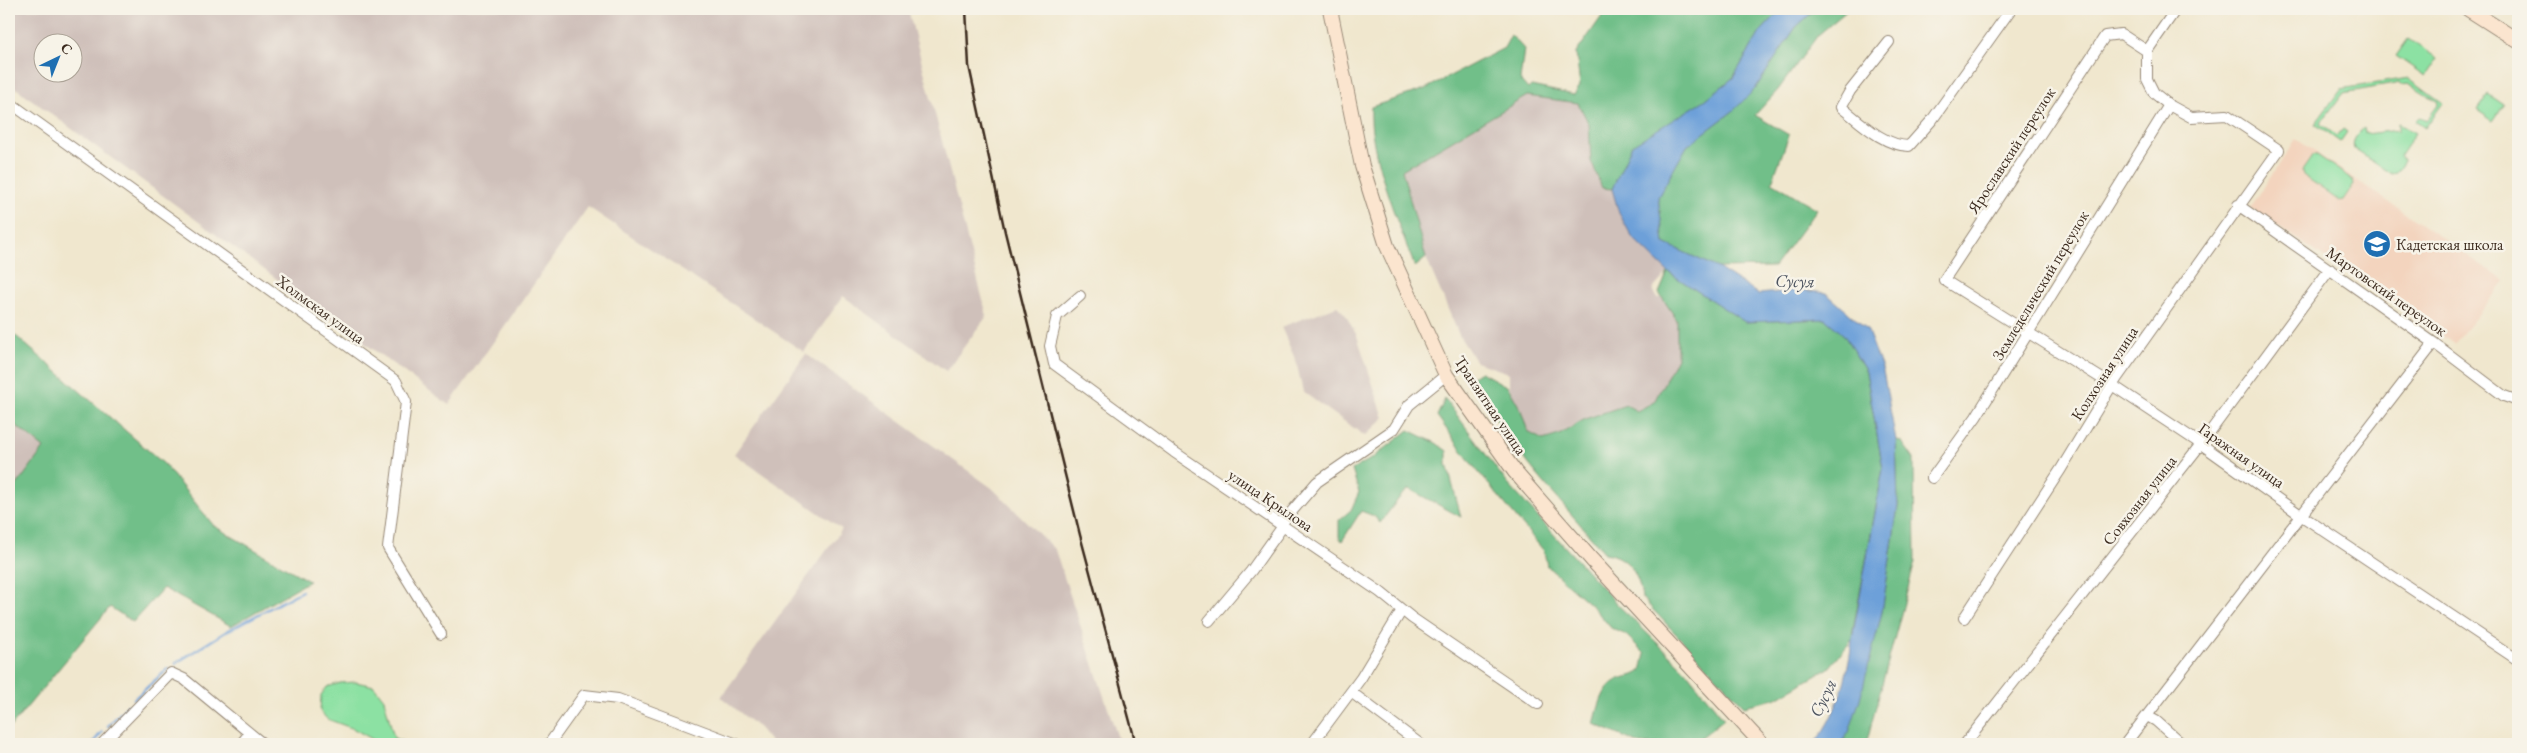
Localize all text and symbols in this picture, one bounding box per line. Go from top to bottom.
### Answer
north arrow [32,32,82,82]
text: С [57,39,77,59]
street label: Ярославский переулок [1962,83,2060,218]
street label: Земледельческий переулок [1987,206,2094,364]
school or university icon: Кадетская школа [2362,229,2392,259]
place label: Кадетская школа [2396,234,2504,255]
street label: Мартовский переулок [2322,242,2451,341]
water label: Сусуя [1775,269,1815,293]
street label: Холмская улица [272,270,370,349]
street label: Колхозная улица [2066,322,2143,424]
street label: Транзитная улица [1450,352,1532,459]
street label: Гаражная улица [2194,418,2289,493]
street label: Совхозная улица [2098,451,2181,550]
street label: улица Крылова [1224,464,1318,537]
water label: Сусуя [1804,675,1842,721]

